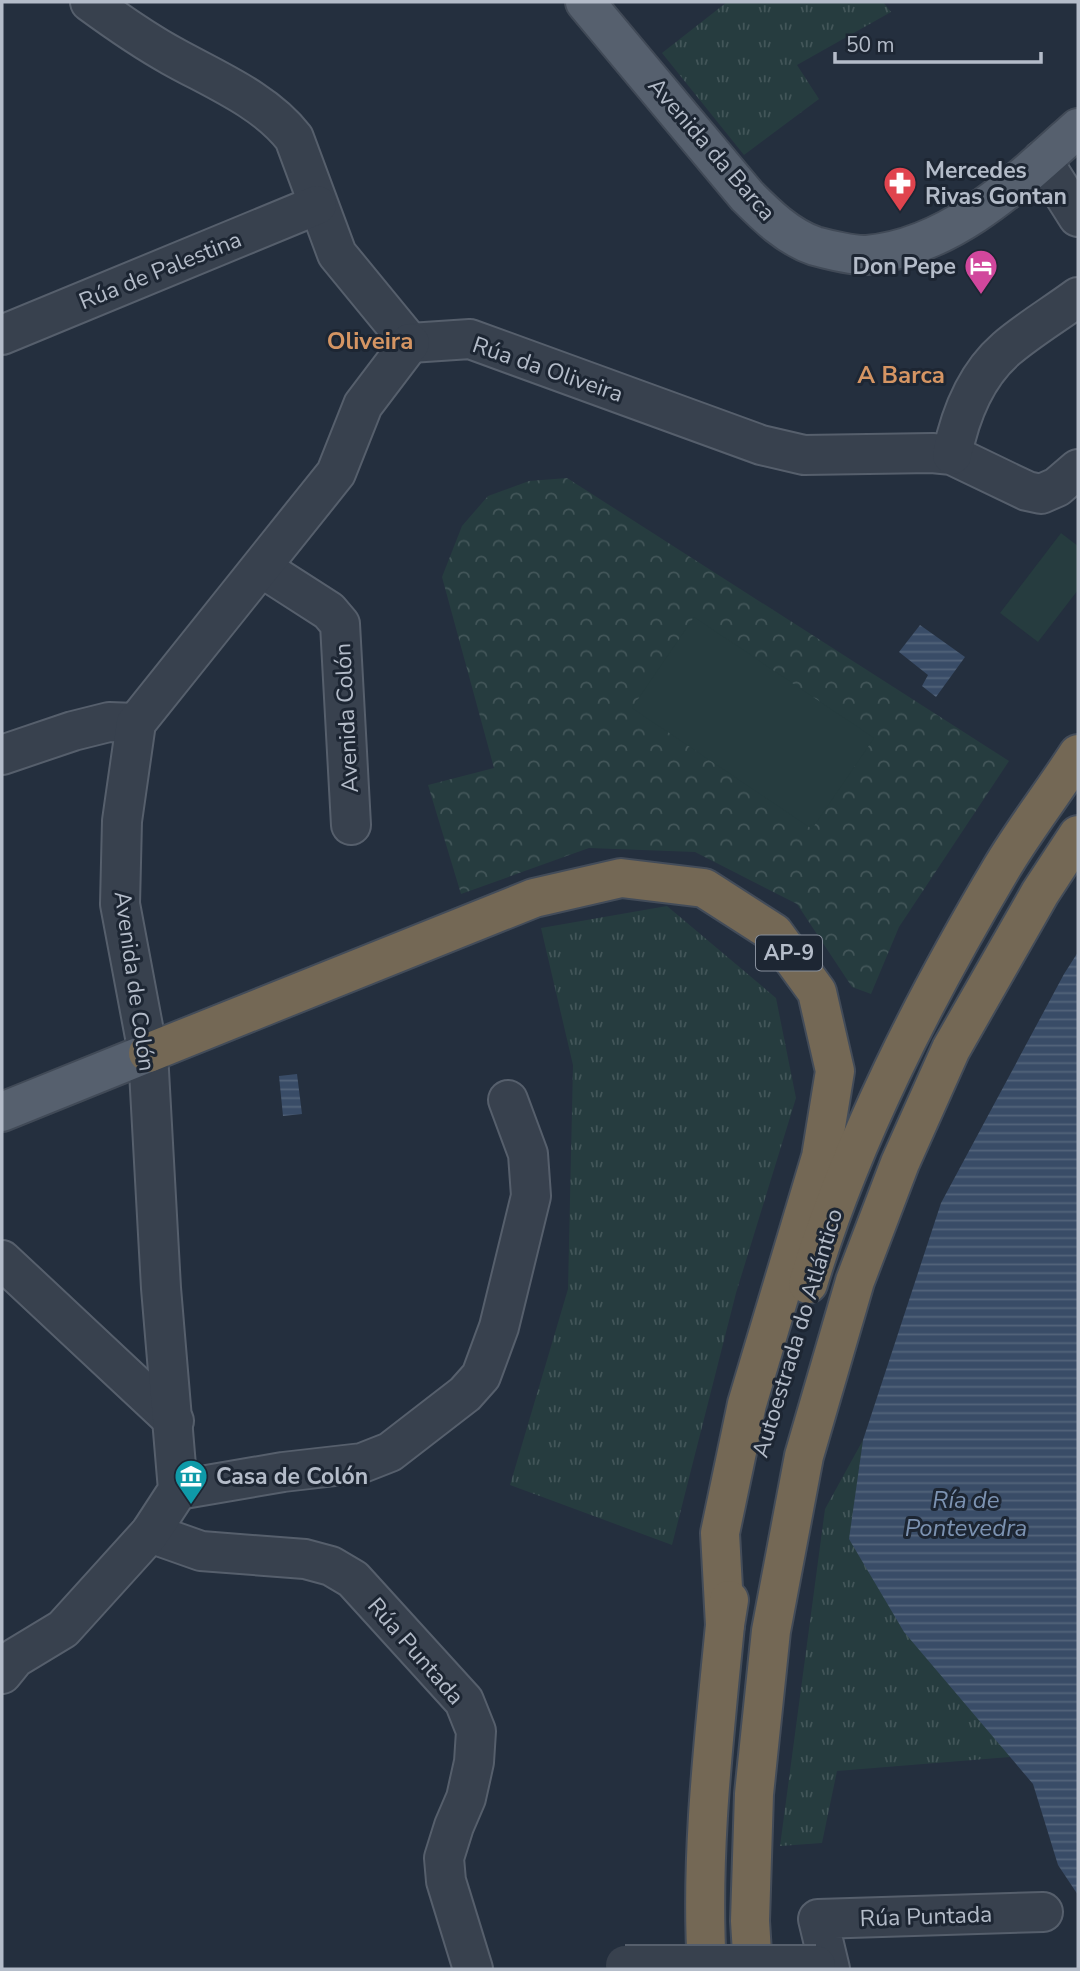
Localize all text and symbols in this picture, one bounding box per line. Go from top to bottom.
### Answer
scale bar [835,21,1042,65]
text: 50 m [846,31,895,59]
street label: Avenida da Barca [641,71,782,227]
place label: Mercedes Rivas Gontan [925,155,1067,212]
pharmacy icon: Mercedes Rivas Gontan [881,164,919,213]
street label: Rúa de Palestina [74,224,246,317]
hotel icon: Don Pepe [962,247,1000,296]
place label: Don Pepe [852,251,956,282]
district label: Oliveira [327,325,413,357]
street label: Rúa da Oliveira [468,329,627,410]
district label: A Barca [857,359,945,391]
street label: Avenida Colón [327,642,366,794]
street label: Avenida de Colón [107,889,162,1073]
road number: AP-9 [756,936,822,970]
street label: Autoestrada do Atlántico [745,1205,850,1461]
museum icon: Casa de Colón [172,1457,210,1506]
place label: Casa de Colón [216,1461,368,1492]
water label: Ría de Pontevedra [905,1484,1027,1544]
street label: Rúa Puntada [360,1591,471,1712]
street label: Rúa Puntada [859,1899,993,1934]

